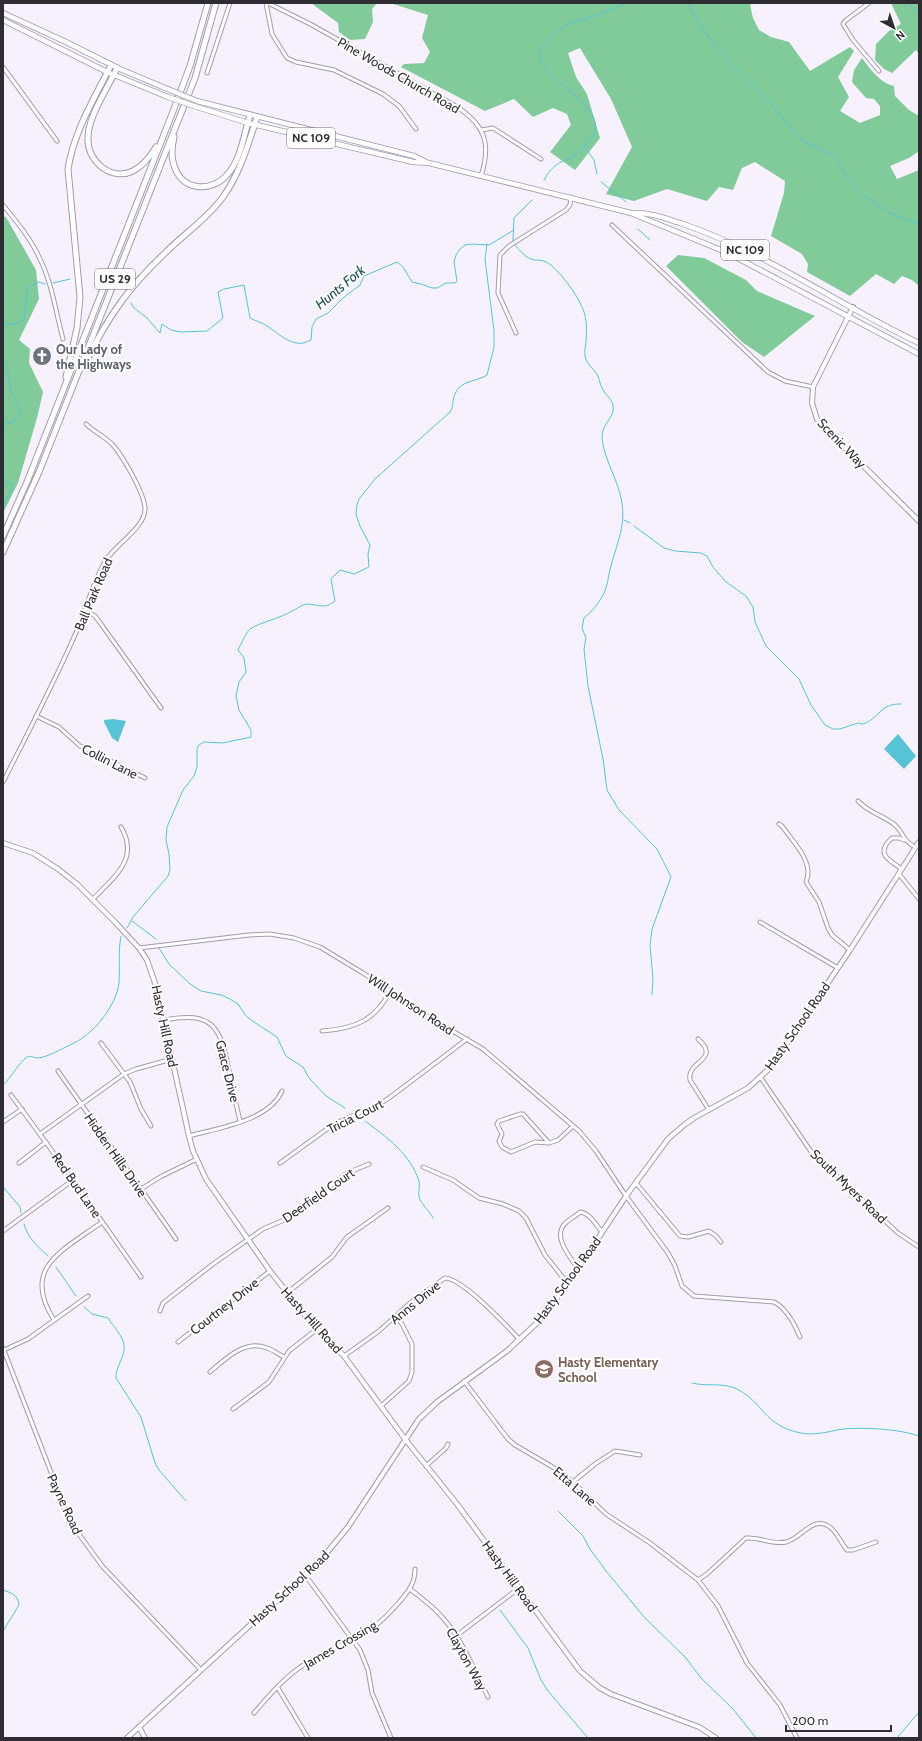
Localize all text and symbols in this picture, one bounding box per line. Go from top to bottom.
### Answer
north arrow [874,8,914,48]
text: N [893,28,908,44]
street label: Pine Woods Church Road [335,33,463,117]
road number: NC 109 [287,128,335,148]
road number: NC 109 [721,240,769,260]
water label: Hunts Fork [311,260,370,313]
road number: US 29 [95,269,135,289]
place label: Our Lady of the Highways [56,341,132,372]
church icon: Our Lady of the Highways [31,345,53,367]
street label: Scenic Way [814,415,870,472]
street label: Ball Park Road [70,555,116,633]
street label: Collin Lane [79,740,141,782]
street label: Will Johnson Road [365,970,457,1038]
street label: Hasty School Road [761,979,833,1073]
street label: Hasty Hill Road [148,983,182,1069]
street label: Grace Drive [213,1038,244,1104]
street label: Tricia Court [324,1095,386,1137]
street label: Hidden Hills Drive [81,1110,151,1200]
street label: South Myers Road [808,1146,890,1226]
street label: Red Bud Lane [49,1149,105,1221]
street label: Deerfield Court [279,1164,357,1226]
street label: Hasty School Road [530,1233,604,1327]
street label: Courtney Drive [186,1274,262,1338]
street label: Anns Drive [387,1277,444,1327]
street label: Hasty Hill Road [278,1284,346,1356]
place label: Hasty Elementary School [558,1354,658,1385]
school or university icon: Hasty Elementary School [533,1358,555,1380]
street label: Etta Lane [550,1463,600,1509]
street label: Payne Road [44,1471,86,1537]
street label: Hasty Hill Road [479,1537,541,1615]
street label: Hasty School Road [246,1547,332,1629]
street label: James Crossing [300,1616,380,1672]
street label: Clayton Way [443,1625,491,1694]
scale bar [786,1707,891,1733]
text: 200 m [792,1713,828,1728]

